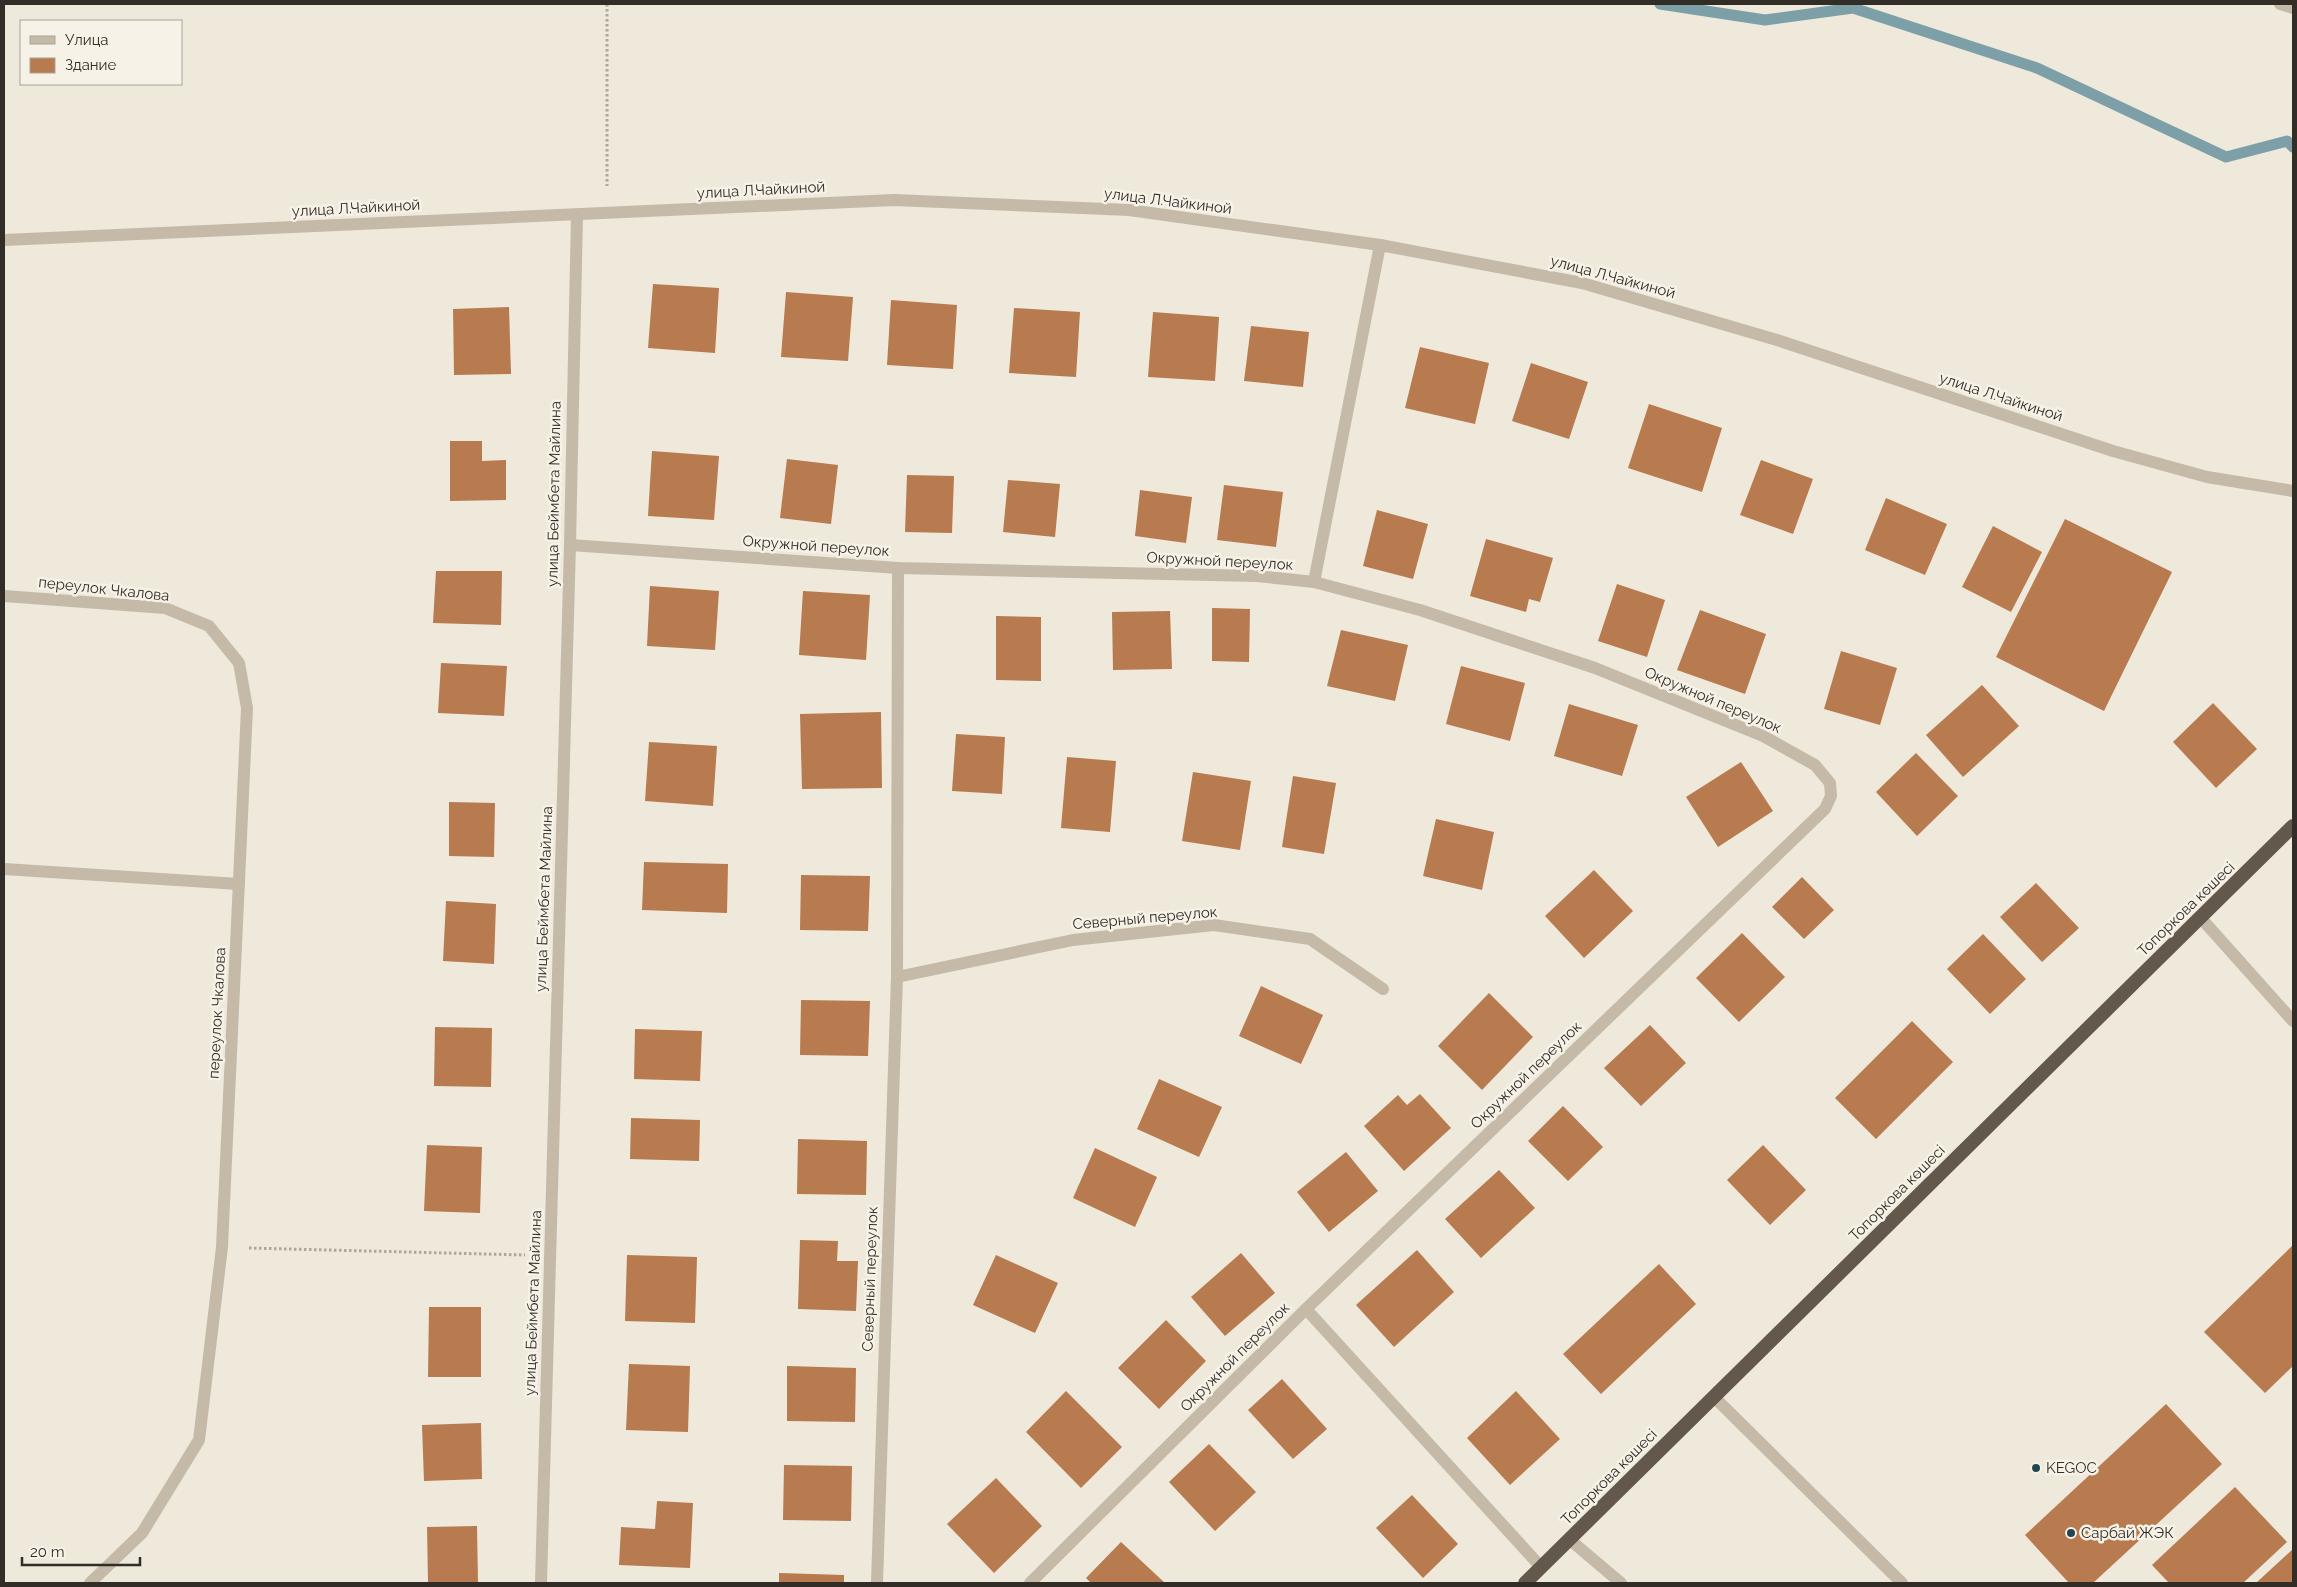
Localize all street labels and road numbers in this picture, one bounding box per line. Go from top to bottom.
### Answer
street label: улица Л.Чайкиной [696,178,826,202]
street label: улица Л.Чайкиной [1103,184,1233,218]
street label: улица Л.Чайкиной [291,196,421,220]
street label: улица Л.Чайкиной [1549,252,1677,302]
street label: улица Л.Чайкиной [1937,369,2065,425]
street label: улица Беймбета Майлина [543,401,565,587]
street label: Окружной переулок [742,532,890,560]
street label: Окружной переулок [1146,548,1294,574]
street label: переулок Чкалова [38,573,170,605]
street label: Окружной переулок [1642,663,1784,737]
street label: улица Беймбета Майлина [532,806,556,992]
street label: Топоркова көшесі [2134,858,2238,960]
street label: Северный переулок [1072,903,1218,933]
street label: переулок Чкалова [205,947,229,1079]
street label: Окружной переулок [1467,1017,1585,1133]
street label: Топоркова көшесі [1845,1141,1949,1245]
street label: Северный переулок [858,1206,882,1352]
street label: улица Беймбета Майлина [521,1210,545,1396]
street label: Окружной переулок [1177,1299,1293,1415]
street label: Топоркова көшесі [1557,1425,1661,1529]

